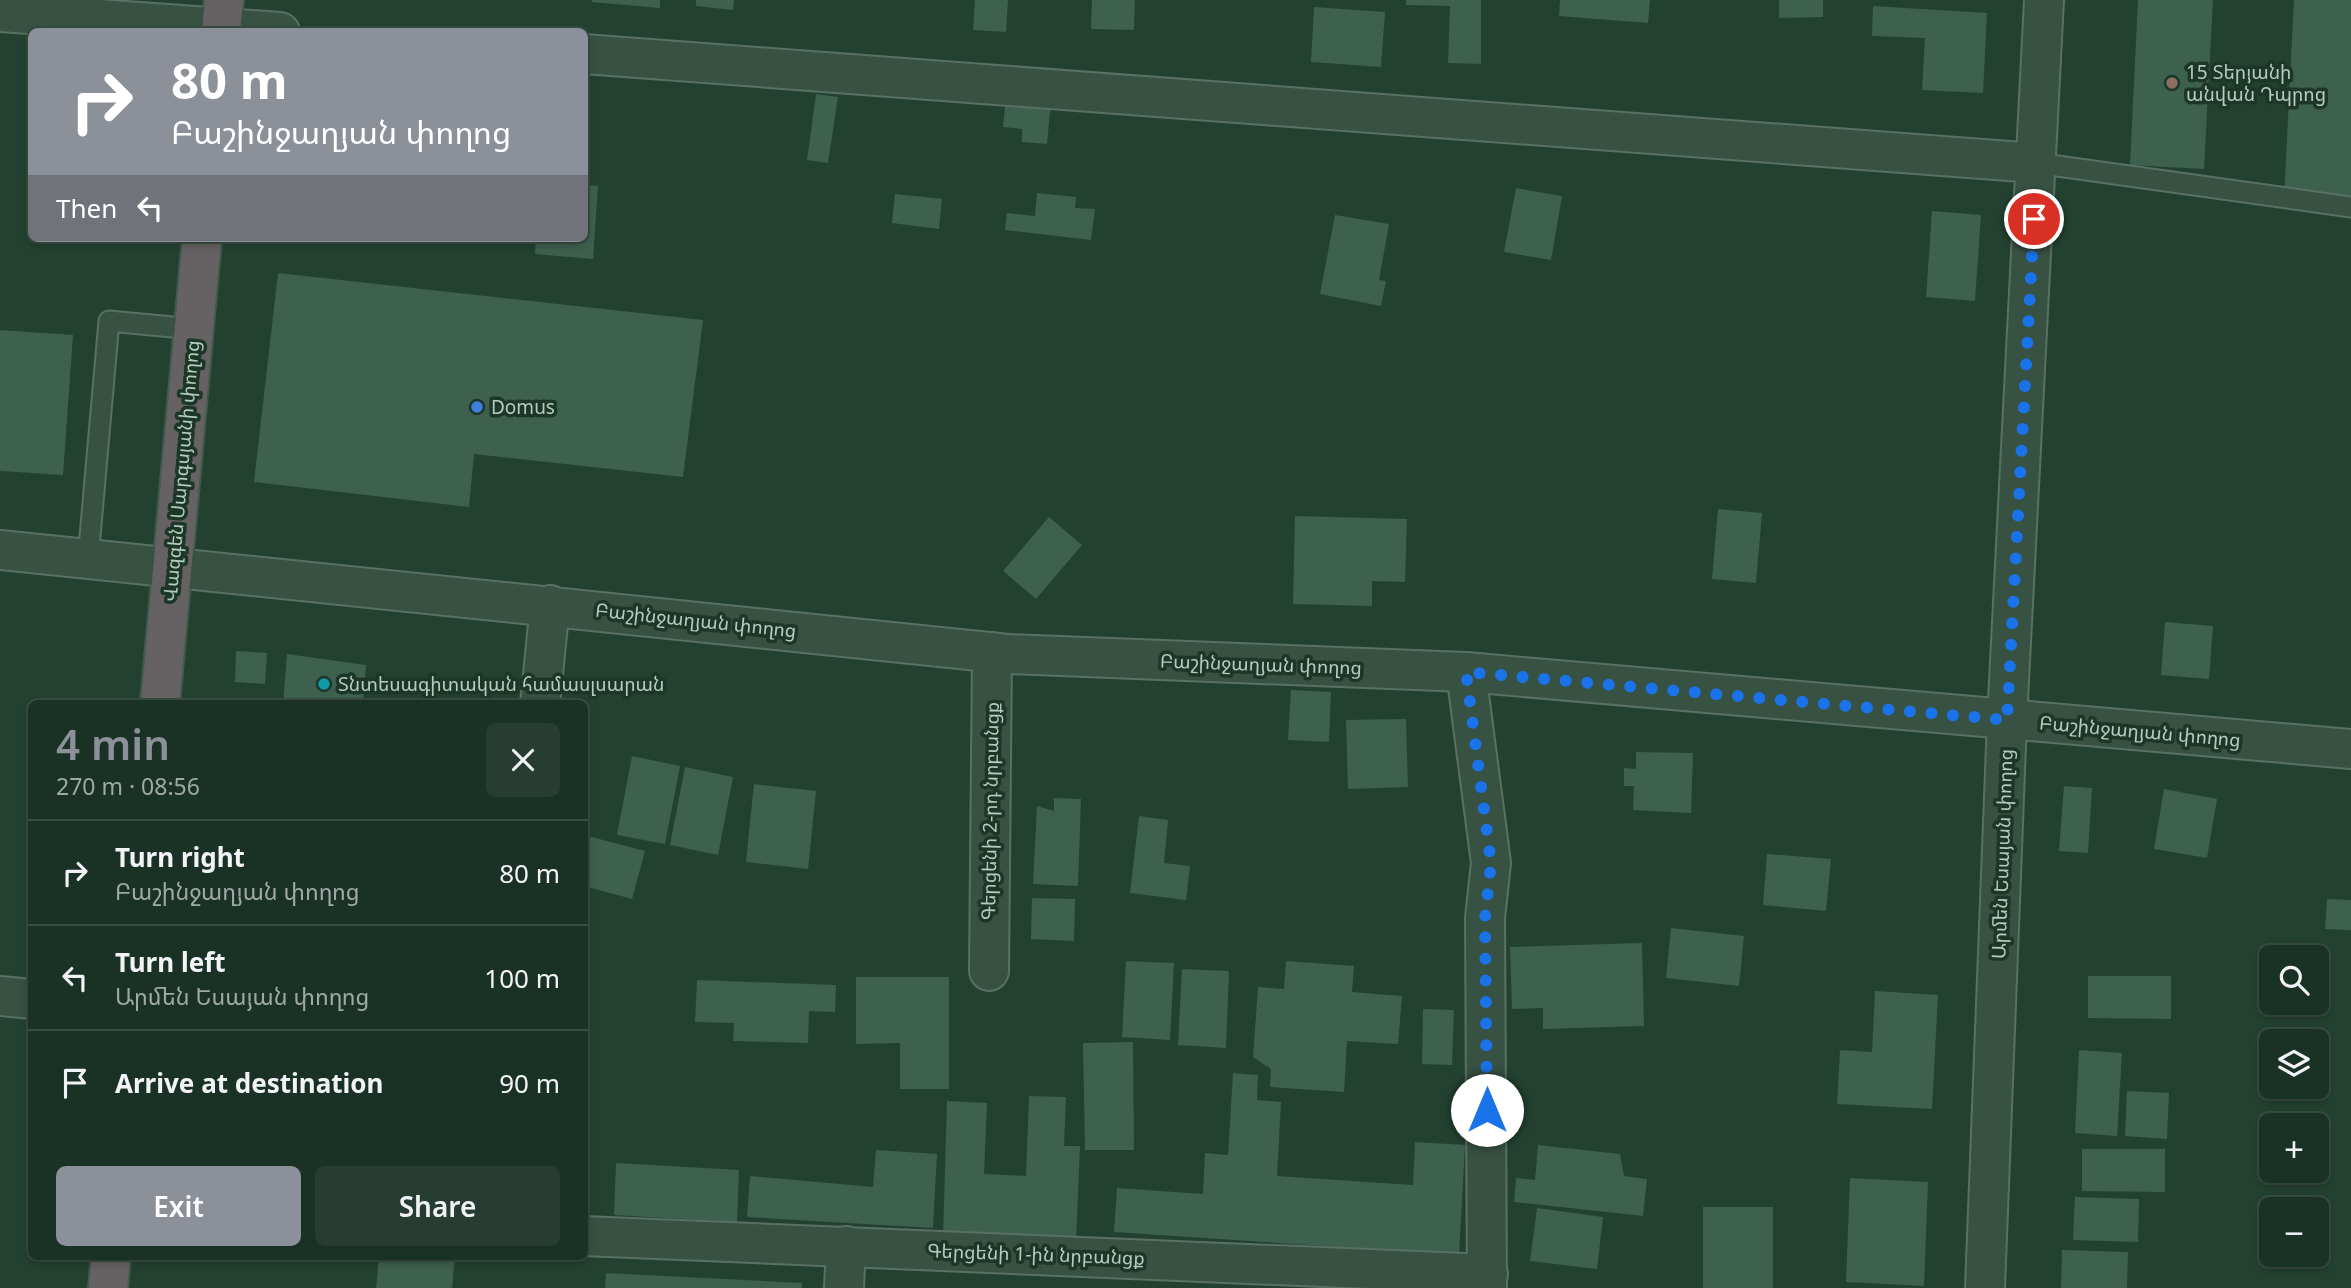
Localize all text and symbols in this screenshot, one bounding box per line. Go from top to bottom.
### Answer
text: 80 m [171,47,288,113]
icon: right [56,56,147,147]
place label: 15 Տերյանի անվան Դպրոց [2186,59,2326,107]
marker: 15 Տերյանի անվան Դպրոց [2164,75,2180,91]
text: Բաշինջաղյան փողոց [171,110,511,153]
icon: left [131,189,169,227]
pin [2004,189,2064,249]
text: Then [56,190,117,226]
icon: arrive [2015,200,2053,238]
street label: Վազգեն Սարգսյանի փողոց [157,339,205,603]
place label: Domus [491,394,555,420]
marker: Domus [469,399,485,415]
street label: Բաշինջաղյան փողոց [594,597,798,643]
street label: Բաշինջաղյան փողոց [1160,647,1362,681]
place label: Տնտեսագիտական համասլսարան [338,671,664,697]
marker: Տնտեսագիտական համասլսարան [316,676,332,692]
street label: Գերցենի 2-րդ նրբանցք [975,702,1005,920]
street label: Բաշինջաղյան փողոց [2038,709,2242,753]
text: 4 min [56,715,170,772]
button: close [486,723,560,797]
street label: Արմեն Եսայան փողոց [1985,749,2019,959]
text: 270 m · 08:56 [56,770,200,802]
text: Turn right [115,839,245,875]
icon: right [56,854,94,892]
text: 80 m [499,855,560,891]
text: Բաշինջաղյան փողոց [115,875,359,907]
text: Turn left [115,944,226,980]
map controls [2259,945,2329,1267]
button: search [2259,945,2329,1015]
icon: left [56,959,94,997]
text: 100 m [484,960,560,996]
text: Արմեն Եսայան փողոց [115,980,369,1012]
button: layers [2259,1029,2329,1099]
icon: arrive [56,1064,94,1102]
text: Arrive at destination [115,1065,384,1101]
text: 90 m [499,1065,560,1101]
position arrow [1450,1073,1524,1147]
button: + [2259,1113,2329,1183]
button: Exit [56,1166,301,1246]
button: Share [315,1166,560,1246]
button: − [2259,1197,2329,1267]
street label: Գերցենի 1-ին նրբանցք [927,1237,1145,1271]

